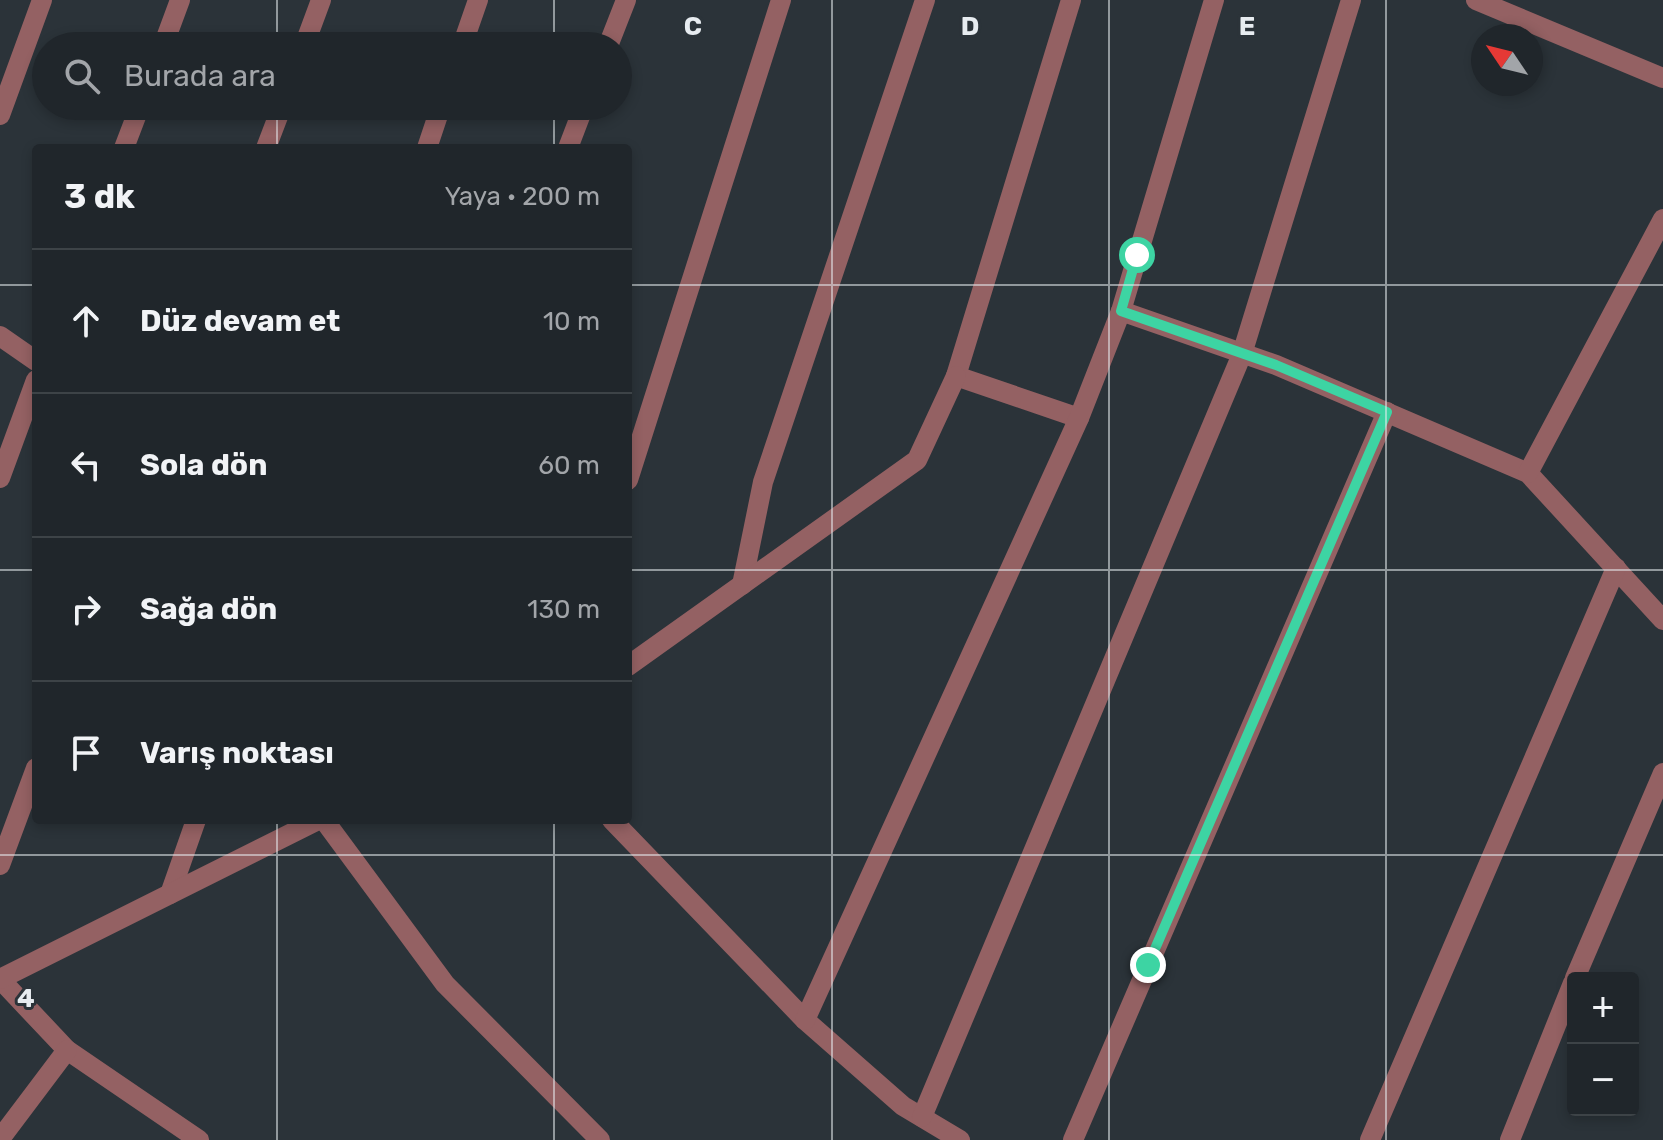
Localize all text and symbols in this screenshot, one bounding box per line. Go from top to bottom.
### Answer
text: C [684,11,702,42]
text: D [961,11,979,42]
text: E [1239,11,1255,42]
north arrow [1471,24,1543,96]
search box [32,32,632,120]
icon: search [60,54,104,98]
text: Burada ara [124,58,276,94]
text: 3 dk [64,176,135,217]
text: Yaya · 200 m [444,181,600,212]
route start [1119,237,1155,273]
icon: ahead [64,299,108,343]
text: Düz devam et [140,303,340,339]
text: 10 m [543,306,600,337]
icon: left [64,443,108,487]
text: Sola dön [140,447,267,483]
text: 60 m [538,450,600,481]
icon: right [64,587,108,631]
text: Sağa dön [140,591,277,627]
text: 130 m [527,594,600,625]
icon: arrive [64,731,108,775]
text: Varış noktası [140,735,334,771]
route end [1130,947,1166,983]
map controls [1567,972,1639,1116]
button: + [1567,972,1639,1044]
text: 4 [17,983,35,1014]
button: − [1567,1044,1639,1116]

